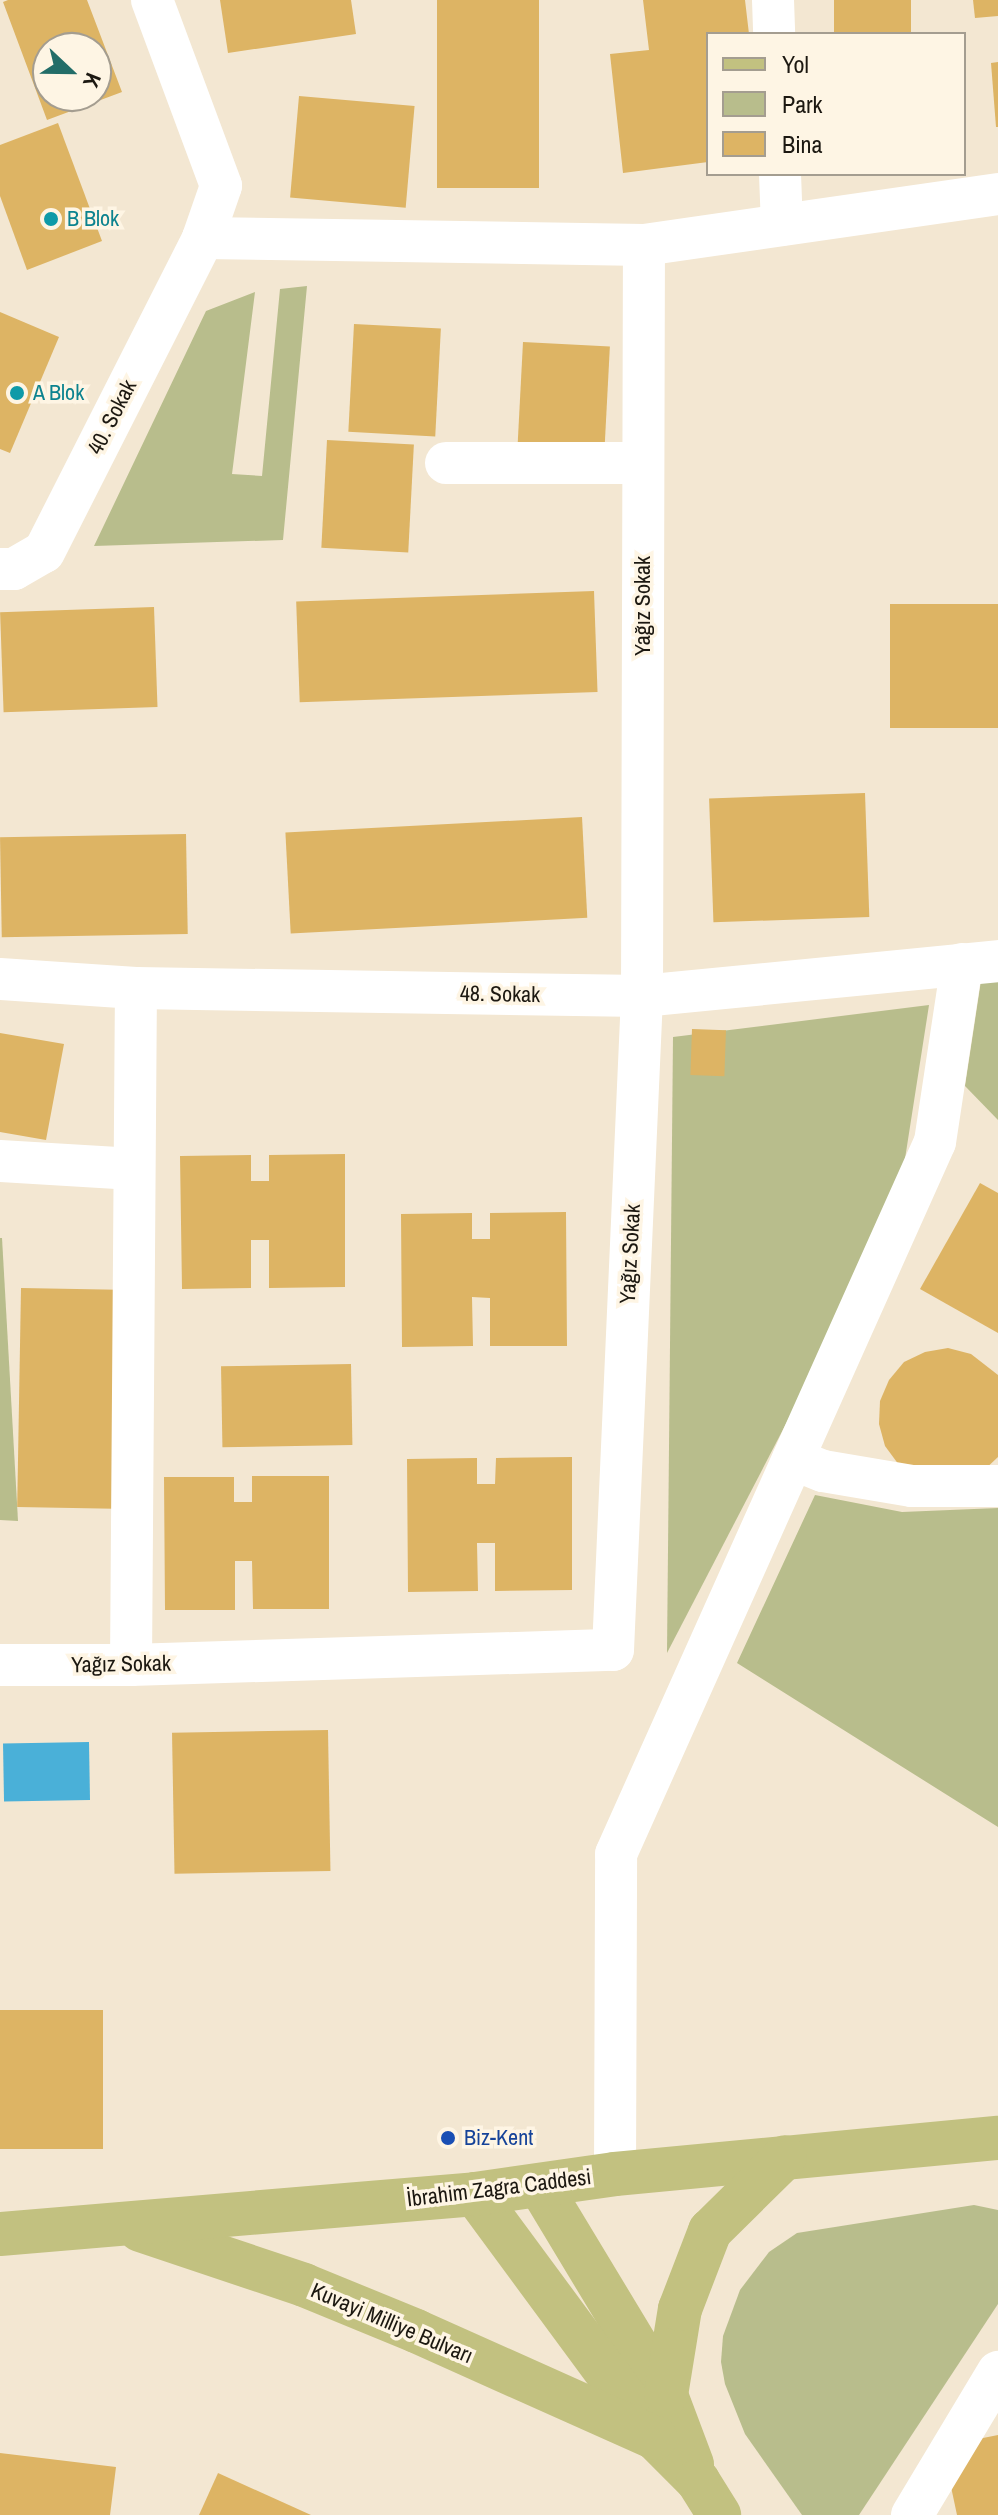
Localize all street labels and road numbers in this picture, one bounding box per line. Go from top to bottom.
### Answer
street label: 40. Sokak [82,375,142,459]
street label: Yağız Sokak [630,556,656,656]
street label: 48. Sokak [460,980,540,1008]
street label: Yağız Sokak [614,1203,646,1305]
street label: Yağız Sokak [71,1650,171,1678]
street label: İbrahim Zagra Caddesi [405,2164,593,2212]
street label: Kuvayi Milliye Bulvarı [307,2277,477,2369]

